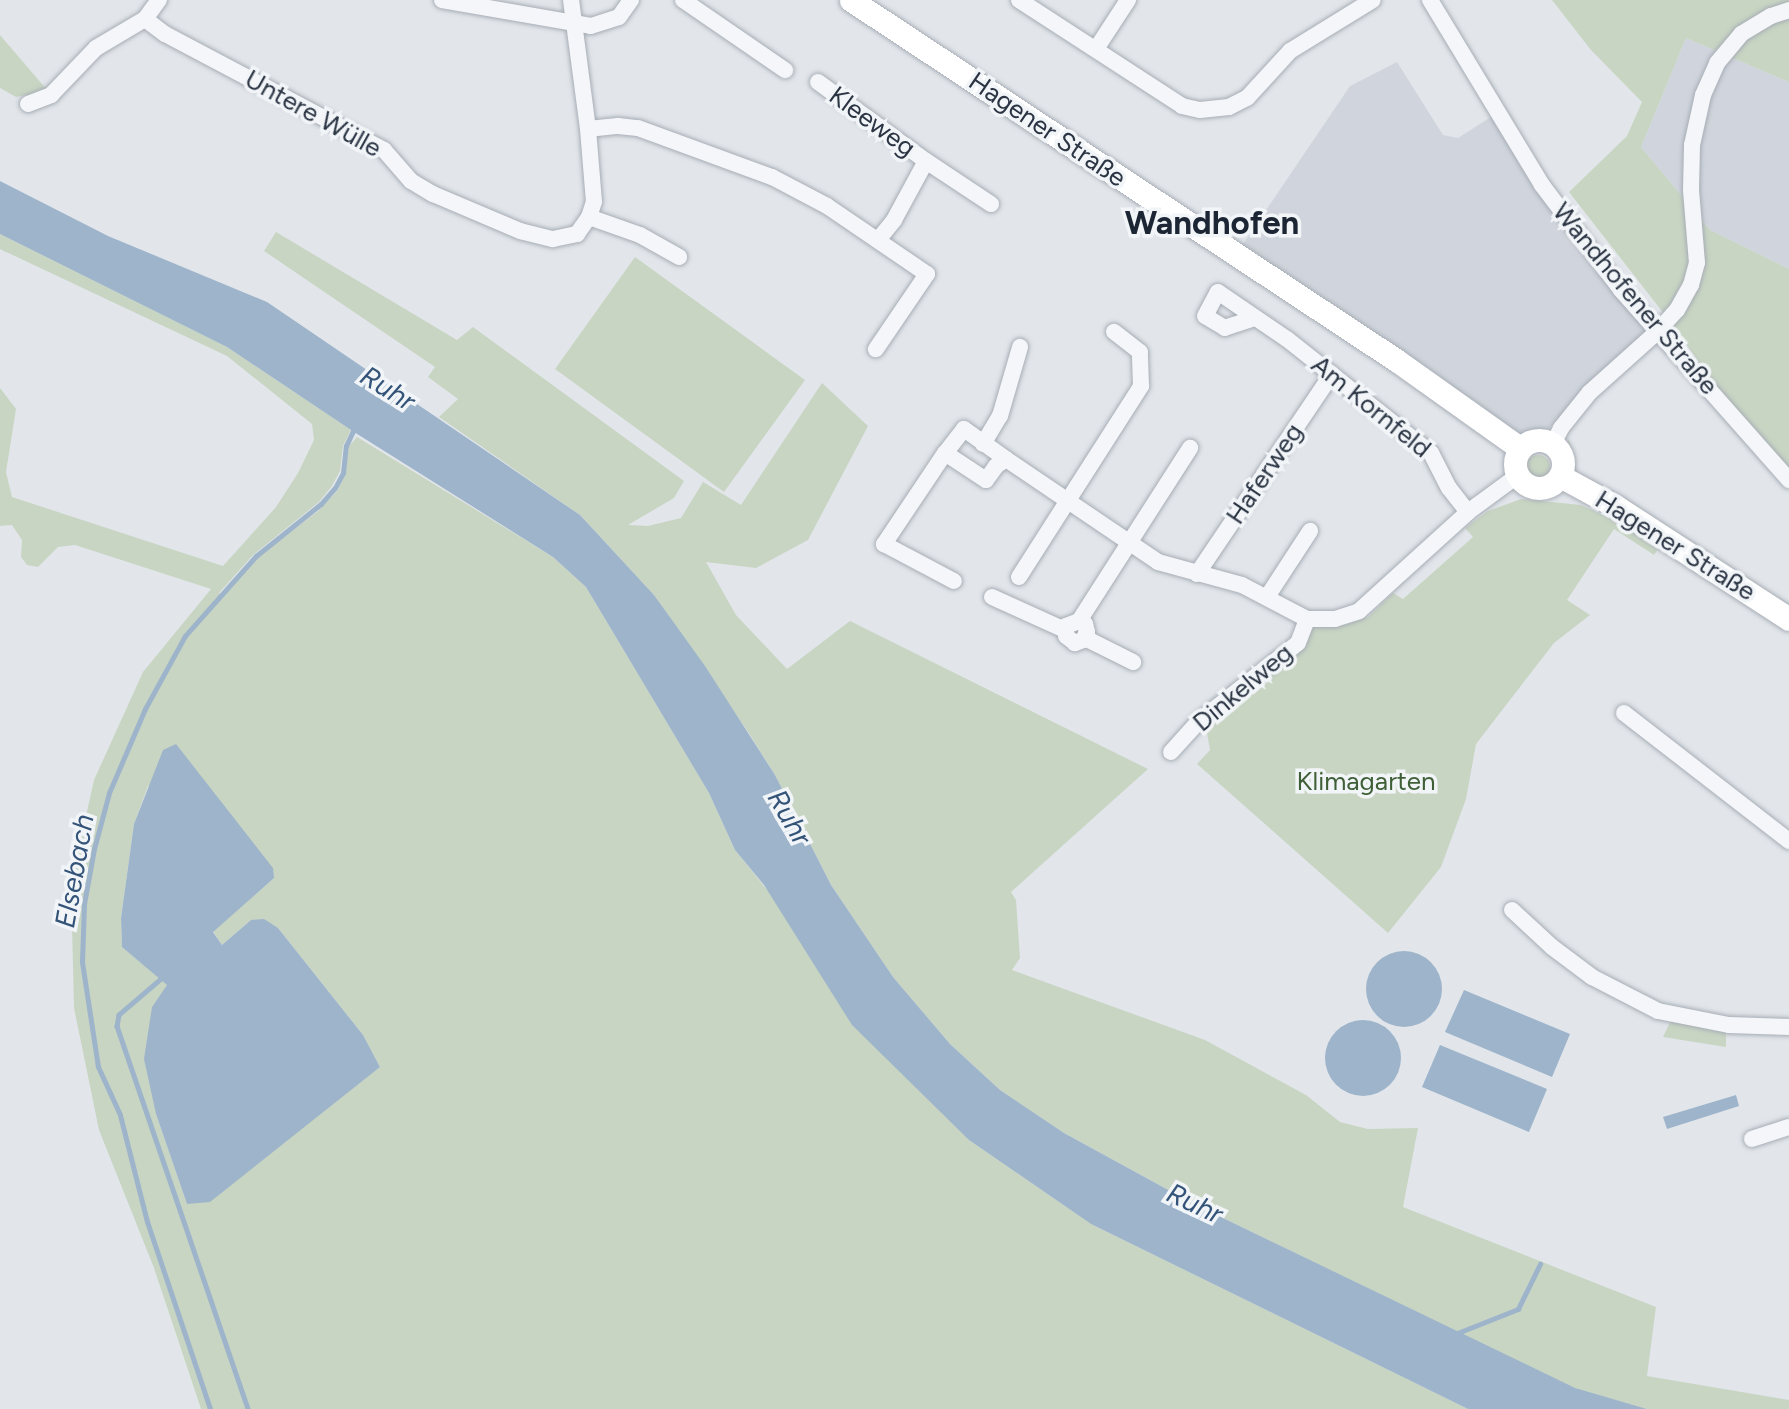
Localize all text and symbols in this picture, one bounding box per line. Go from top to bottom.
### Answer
street label: Untere Wülle [239,64,387,164]
street label: Hagener Straße [962,66,1132,194]
street label: Kleeweg [823,80,921,164]
street label: Wandhofener Straße [1546,197,1724,401]
district label: Wandhofen [1125,203,1299,243]
street label: Am Kornfeld [1305,349,1437,465]
water label: Ruhr [354,358,422,418]
street label: Haferweg [1220,418,1310,530]
street label: Hagener Straße [1589,484,1761,608]
street label: Dinkelweg [1187,637,1299,739]
park label: Klimagarten [1297,766,1435,798]
water label: Ruhr [761,783,819,851]
water label: Elsebach [47,811,101,931]
water label: Ruhr [1161,1175,1229,1231]

